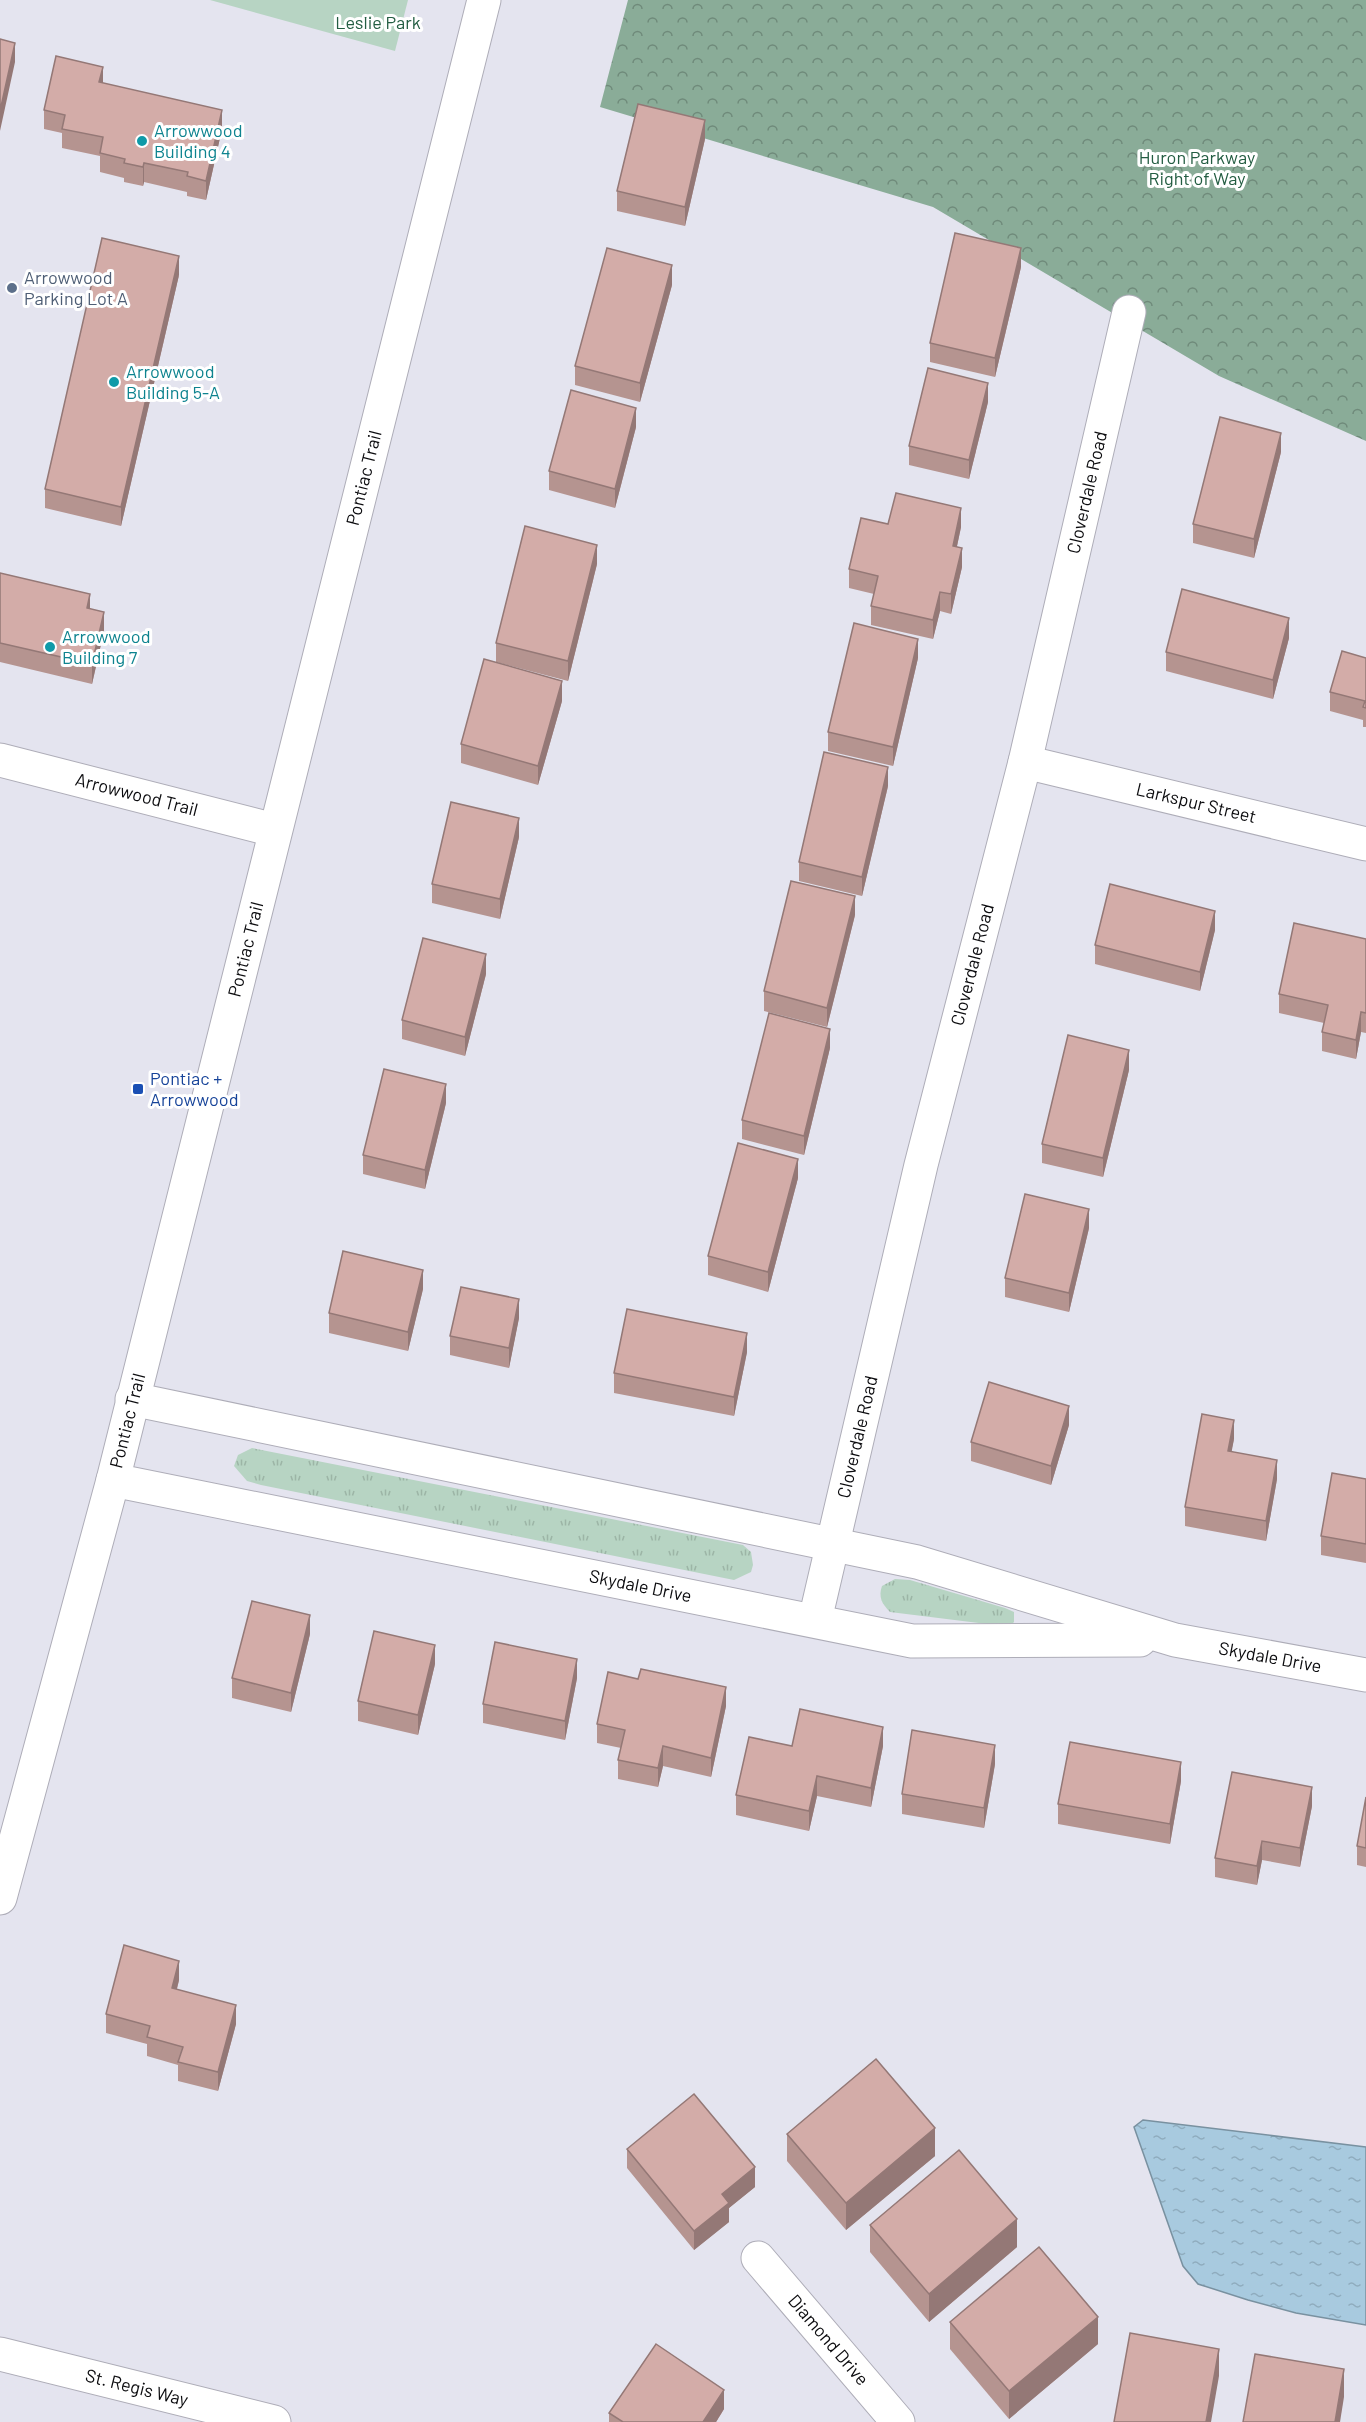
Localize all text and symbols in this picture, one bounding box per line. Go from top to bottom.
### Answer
park label: Leslie Park [335,11,421,33]
place label: Arrowwood Building 4 [154,119,243,162]
marker: Arrowwood Building 4 [135,134,149,148]
park label: Huron Parkway Right of Way [1139,146,1255,189]
place label: Arrowwood Parking Lot A [24,266,128,309]
marker: Arrowwood Parking Lot A [5,281,19,295]
place label: Arrowwood Building 5-A [126,360,220,403]
marker: Arrowwood Building 5-A [107,375,121,389]
street label: Pontiac Trail [341,428,386,527]
street label: Cloverdale Road [1062,429,1111,556]
place label: Arrowwood Building 7 [62,625,151,668]
marker: Arrowwood Building 7 [43,640,57,654]
street label: Arrowwood Trail [73,768,201,820]
street label: Larkspur Street [1134,777,1259,827]
street label: Pontiac Trail [223,899,267,999]
street label: Cloverdale Road [945,901,998,1028]
place label: Pontiac + Arrowwood [150,1067,239,1110]
marker: Pontiac + Arrowwood [131,1082,145,1096]
street label: Pontiac Trail [104,1371,149,1470]
street label: Cloverdale Road [832,1373,882,1500]
street label: Skydale Drive [587,1564,694,1606]
street label: Skydale Drive [1217,1636,1323,1677]
street label: Diamond Drive [784,2290,874,2389]
street label: St. Regis Way [83,2364,191,2410]

